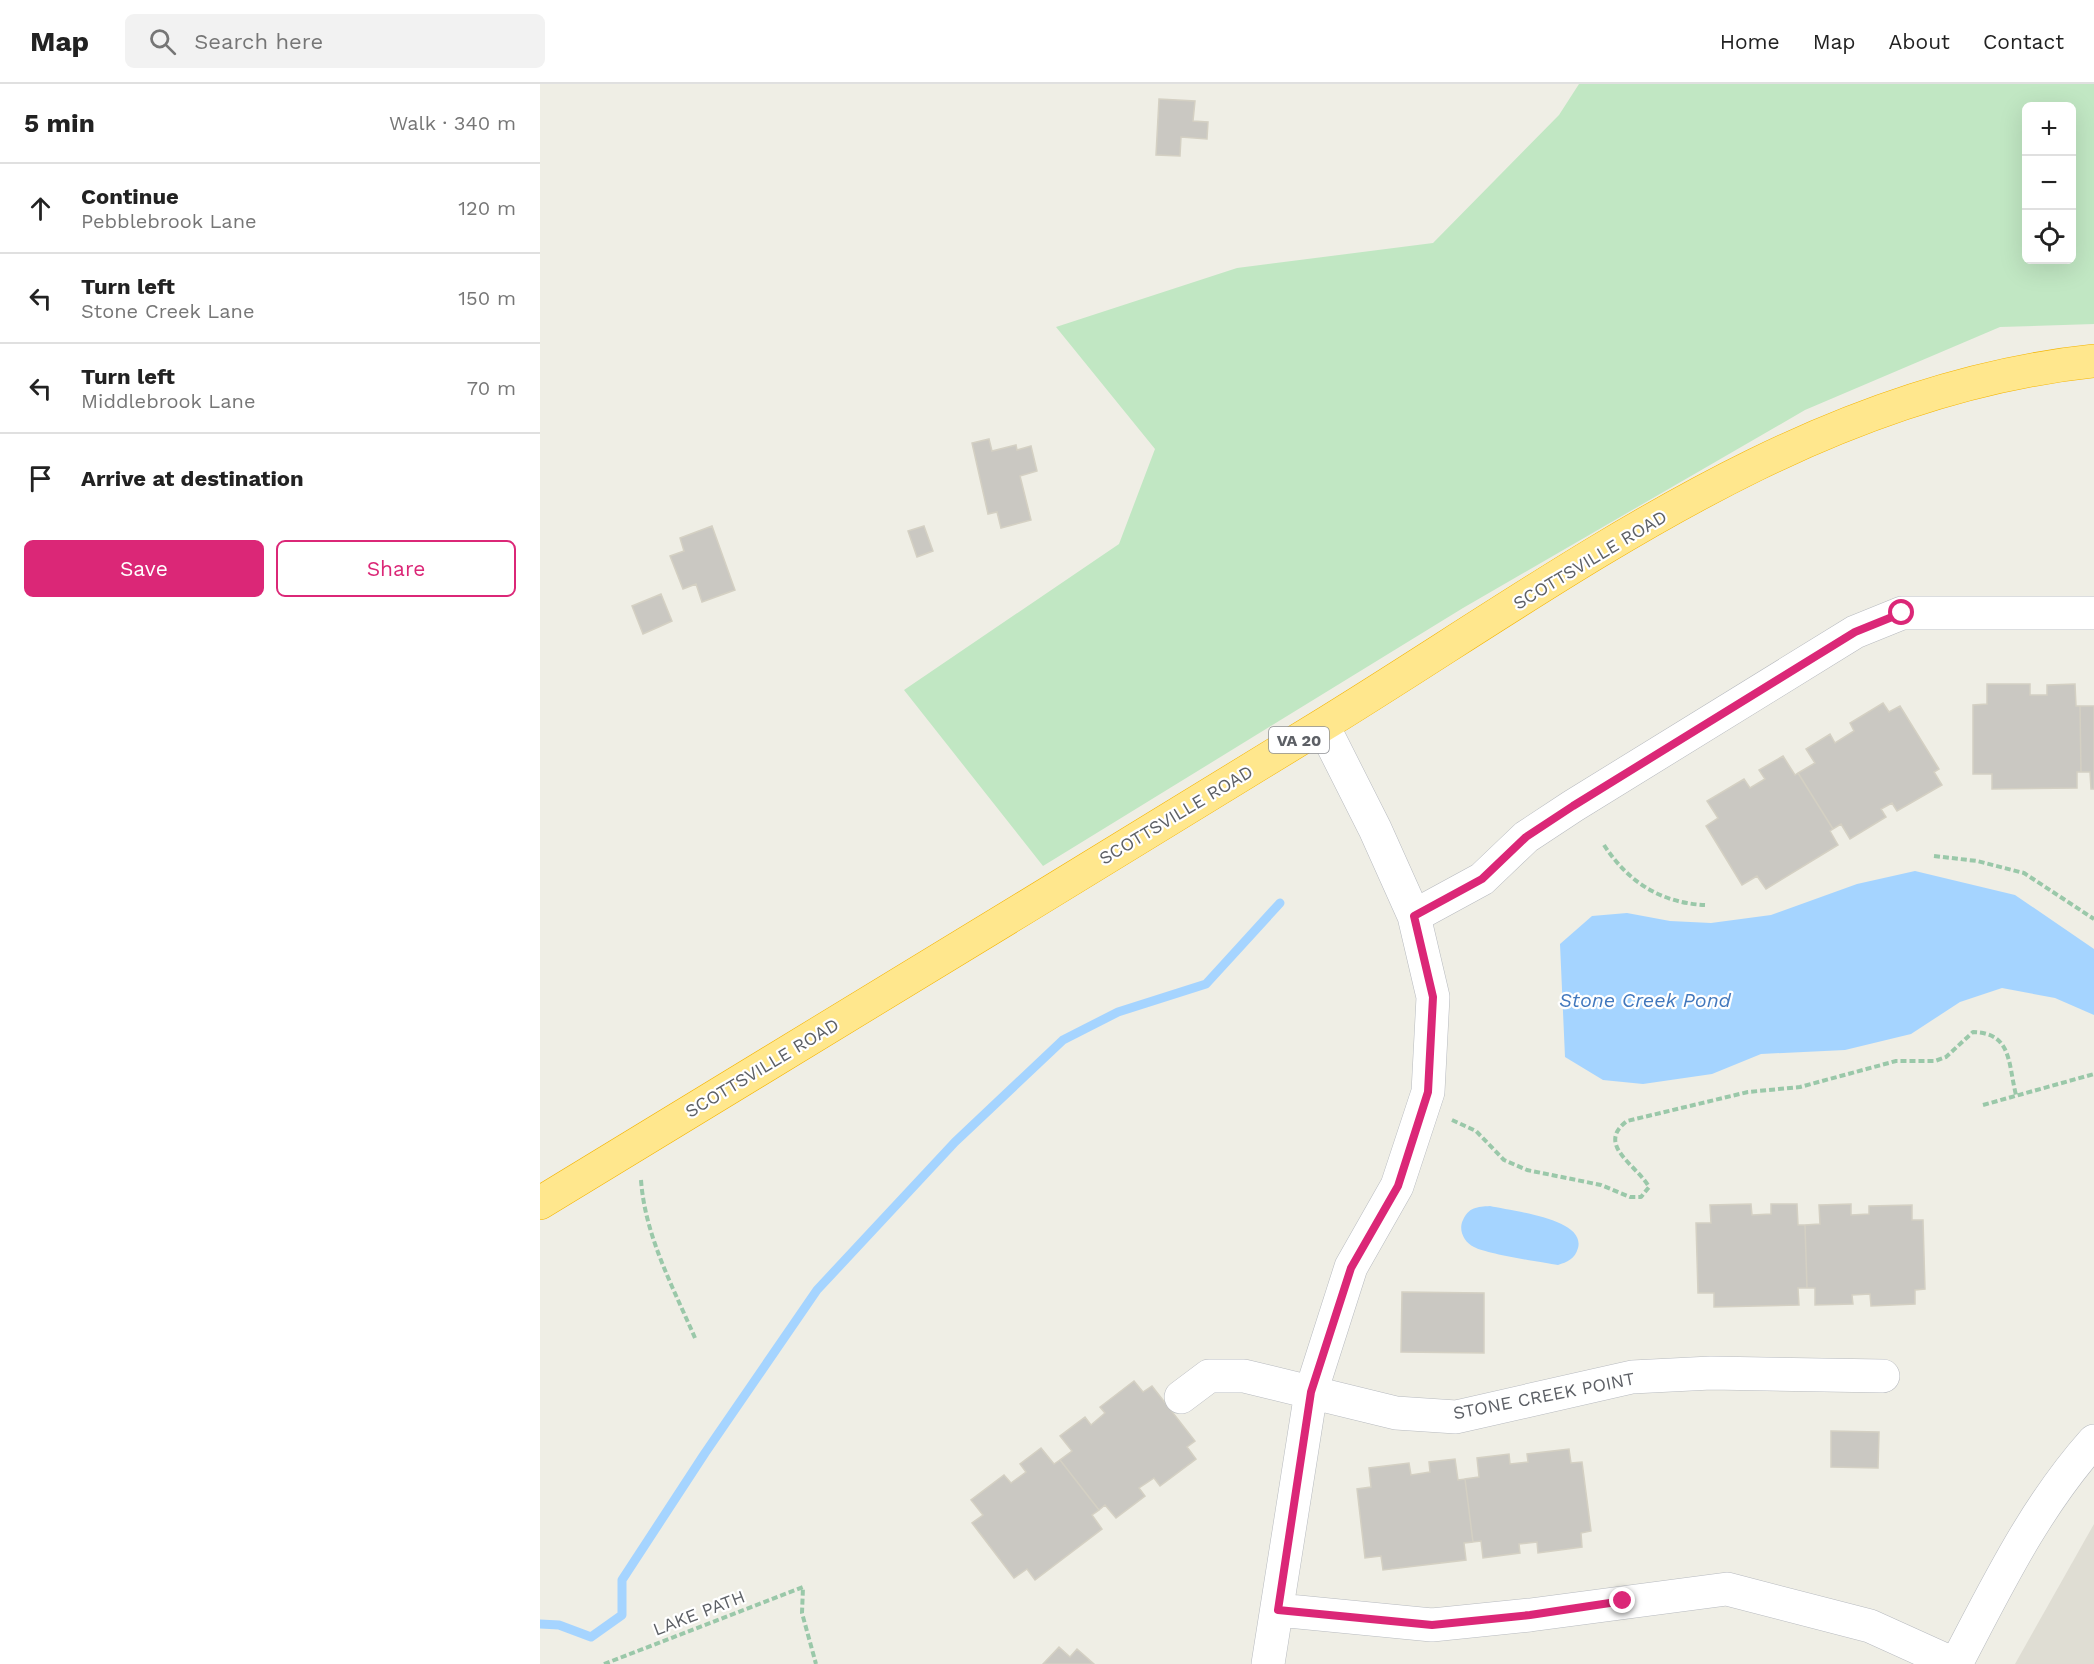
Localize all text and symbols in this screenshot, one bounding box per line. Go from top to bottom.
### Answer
search box [125,14,545,68]
text: Map [30,25,89,58]
icon: search [146,25,179,58]
text: Search here [194,29,323,54]
text: Home [1720,29,1780,54]
text: Map [1813,29,1856,54]
text: About [1889,29,1950,54]
text: Contact [1983,29,2064,54]
map controls [2022,102,2076,264]
button: + [2022,102,2076,156]
text: 5 min [24,108,95,138]
text: Walk · 340 m [389,111,516,135]
button: − [2022,156,2076,210]
text: Continue [81,184,179,209]
icon: ahead [24,192,57,225]
text: 120 m [458,196,516,220]
text: Pebblebrook Lane [81,209,257,233]
button: locate [2022,210,2076,264]
text: Turn left [81,274,175,299]
icon: left [24,282,57,315]
text: 150 m [458,286,516,310]
text: Stone Creek Lane [81,299,255,323]
text: Turn left [81,364,175,389]
icon: left [24,372,57,405]
text: 70 m [467,376,516,400]
text: Middlebrook Lane [81,389,255,413]
icon: arrive [24,462,57,495]
text: Arrive at destination [81,466,304,491]
street label: SCOTTSVILLE ROAD [1509,505,1670,614]
button: Save [24,540,264,597]
button: Share [276,540,516,597]
route start [1888,599,1914,625]
road number: VA 20 [1269,727,1329,753]
street label: SCOTTSVILLE ROAD [1095,760,1256,869]
water label: Stone Creek Pond [1559,988,1732,1012]
street label: SCOTTSVILLE ROAD [681,1013,842,1122]
street label: STONE CREEK POINT [1451,1368,1637,1423]
street label: LAKE PATH [650,1585,748,1640]
route end [1609,1587,1635,1613]

